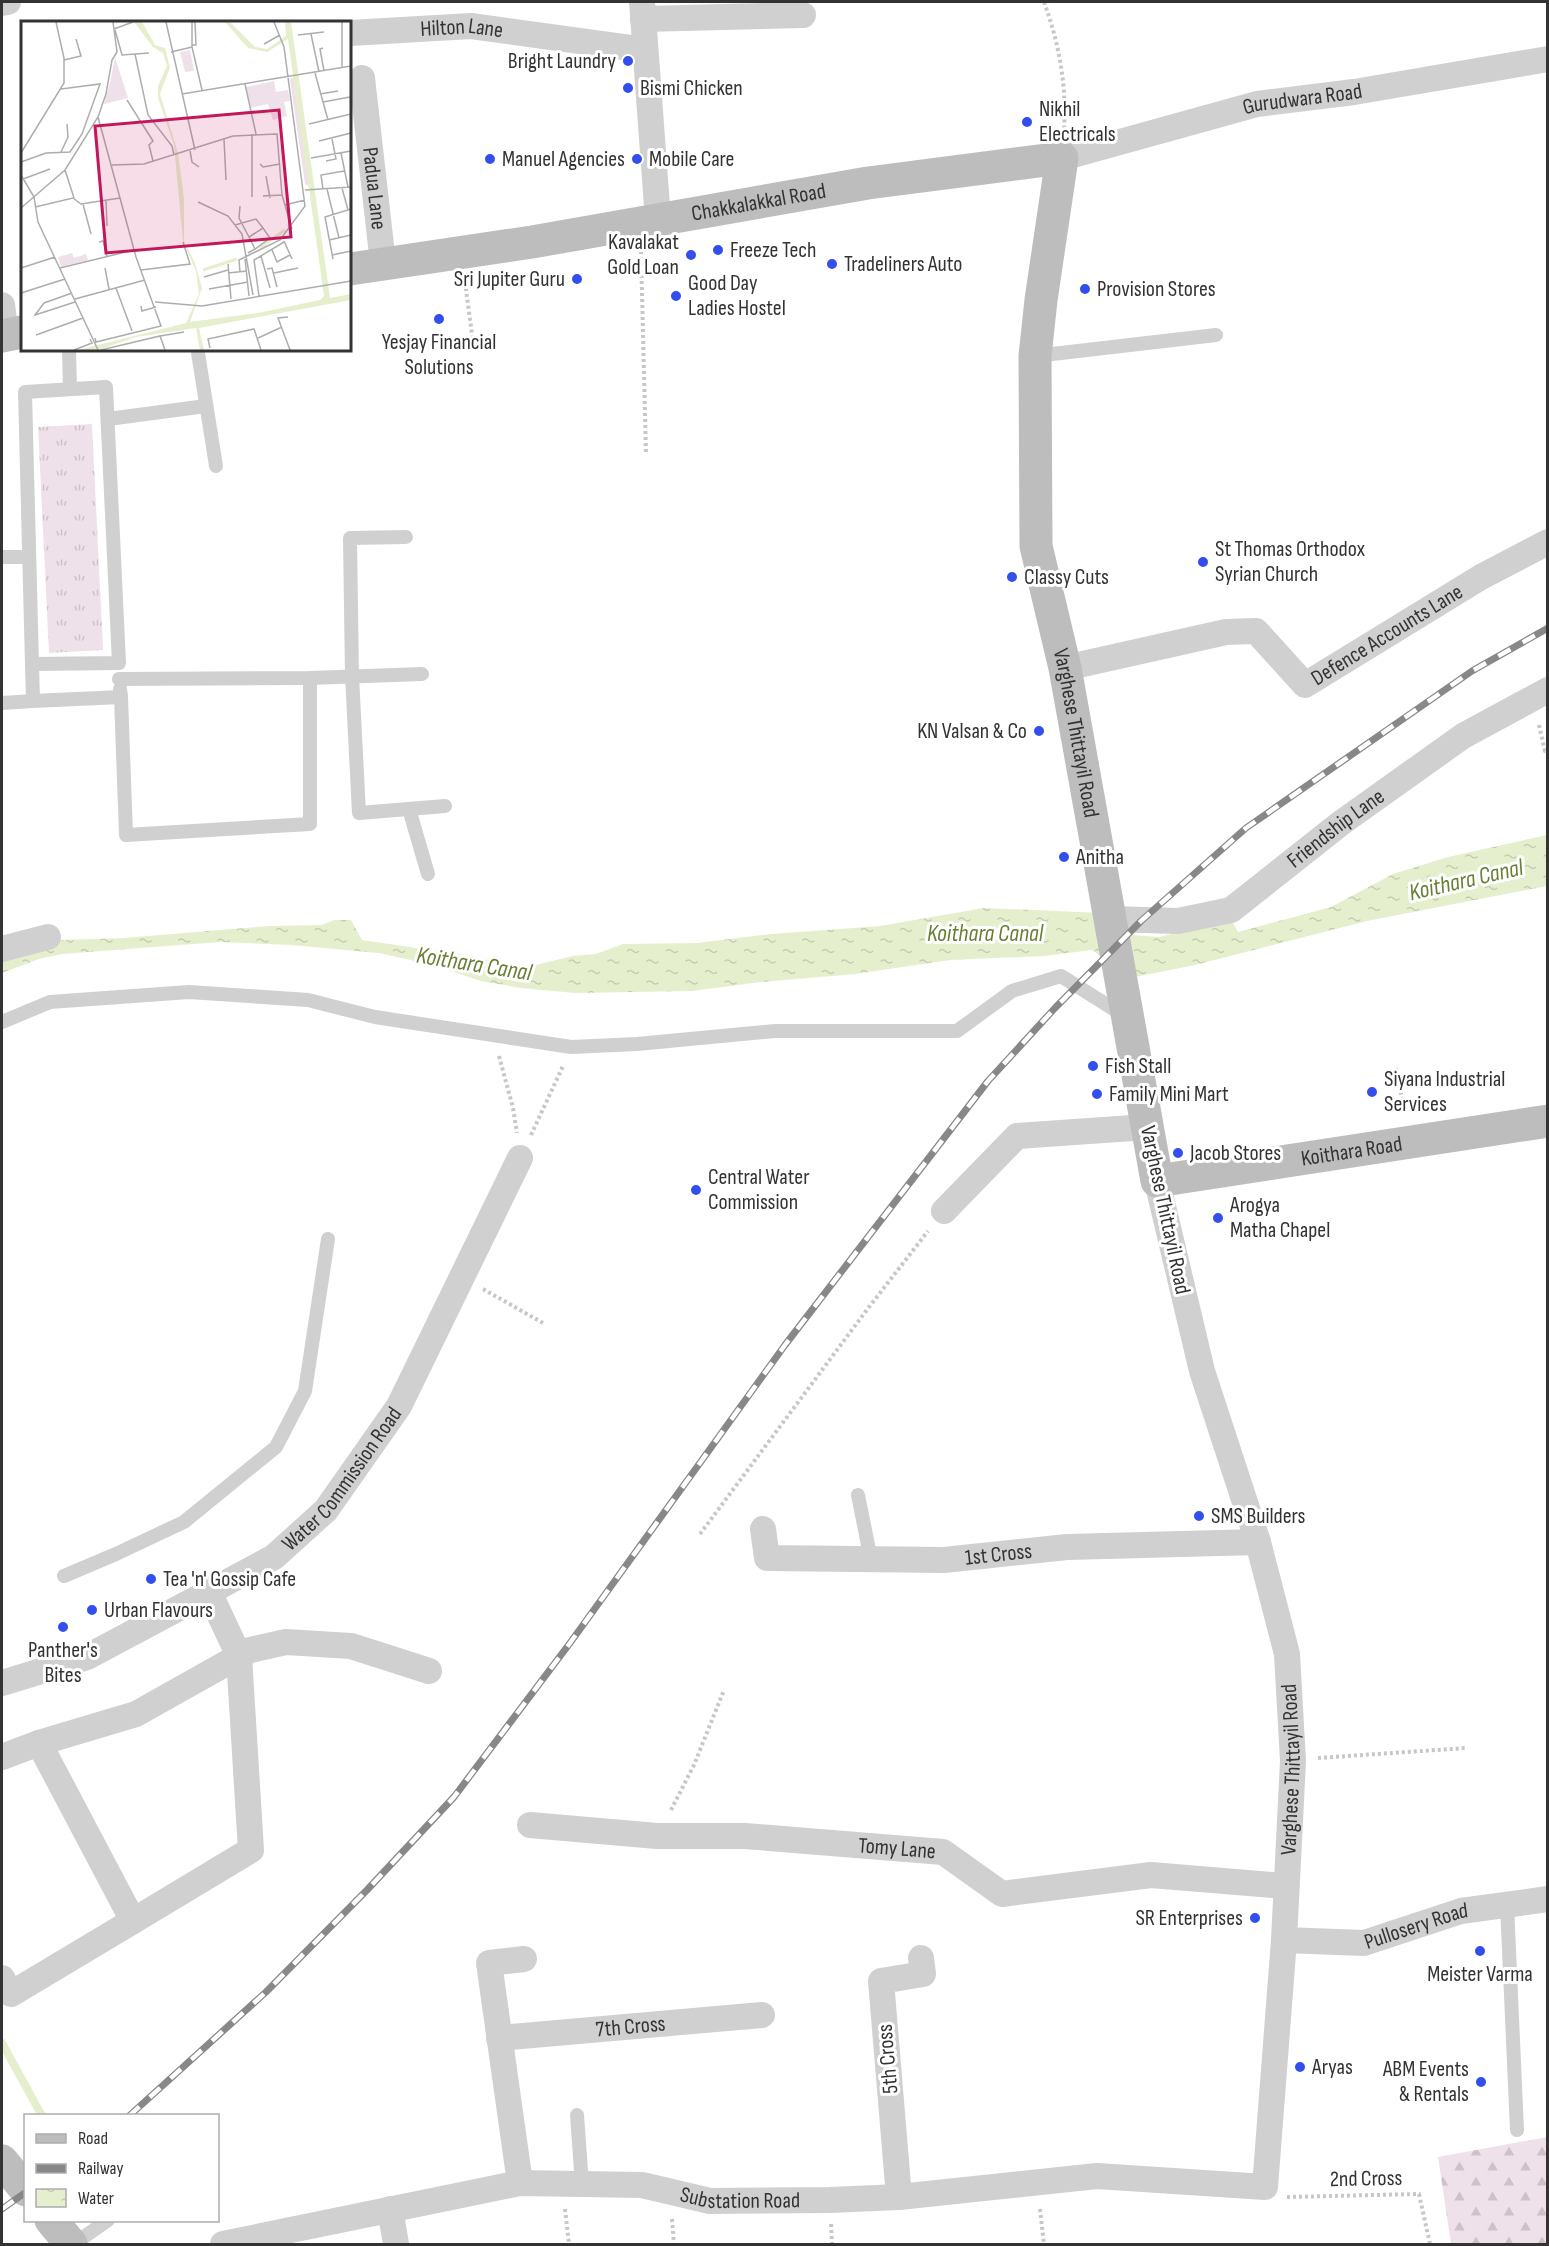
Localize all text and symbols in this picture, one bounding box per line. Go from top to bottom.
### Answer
street label: Hilton Lane [420,12,505,44]
inset map [21,21,351,351]
place label: Bright Laundry [508,48,616,75]
marker: Bright Laundry [621,54,635,68]
place label: Bismi Chicken [640,75,743,102]
street label: Gurudwara Road [1240,77,1364,121]
marker: Bismi Chicken [621,81,635,95]
place label: Nikhil Electricals [1039,96,1116,148]
marker: Nikhil Electricals [1020,115,1034,129]
street label: Padua Lane [356,146,393,231]
place label: Manuel Agencies [502,146,625,173]
place label: Mobile Care [649,146,734,173]
marker: Manuel Agencies [483,152,497,166]
marker: Mobile Care [630,152,644,166]
street label: Chakkalakkal Road [689,177,828,227]
place label: Kavalakat Gold Loan [607,229,679,281]
place label: Freeze Tech [730,237,816,264]
marker: Freeze Tech [711,243,725,257]
marker: Kavalakat Gold Loan [684,248,698,262]
place label: Tradeliners Auto [844,251,962,278]
marker: Tradeliners Auto [825,257,839,271]
place label: Sri Jupiter Guru [454,266,565,293]
place label: Good Day Ladies Hostel [688,270,786,322]
marker: Sri Jupiter Guru [570,272,584,286]
place label: Provision Stores [1097,276,1216,303]
marker: Provision Stores [1078,282,1092,296]
marker: Good Day Ladies Hostel [669,289,683,303]
marker: Yesjay Financial Solutions [432,312,446,326]
place label: Yesjay Financial Solutions [382,329,496,381]
place label: St Thomas Orthodox Syrian Church [1215,536,1366,588]
marker: St Thomas Orthodox Syrian Church [1196,555,1210,569]
place label: Classy Cuts [1024,564,1109,591]
marker: Classy Cuts [1005,570,1019,584]
street label: Defence Accounts Lane [1306,578,1468,691]
street label: Varghese Thittayil Road [1047,646,1105,820]
place label: KN Valsan & Co [917,718,1027,745]
marker: KN Valsan & Co [1032,724,1046,738]
street label: Friendship Lane [1282,783,1390,874]
place label: Anitha [1075,844,1124,871]
marker: Anitha [1057,850,1071,864]
water label: Koithara Canal [1406,853,1527,907]
water label: Koithara Canal [927,919,1044,948]
water label: Koithara Canal [414,941,534,988]
place label: Fish Stall [1105,1053,1171,1080]
marker: Fish Stall [1086,1059,1100,1073]
place label: Siyana Industrial Services [1384,1066,1505,1118]
place label: Family Mini Mart [1109,1081,1229,1108]
marker: Siyana Industrial Services [1365,1085,1379,1099]
marker: Family Mini Mart [1090,1087,1104,1101]
street label: Varghese Thittayil Road [1134,1123,1196,1297]
street label: Koithara Road [1299,1130,1404,1172]
place label: Jacob Stores [1189,1140,1281,1167]
marker: Jacob Stores [1171,1146,1185,1160]
place label: Central Water Commission [708,1164,810,1216]
marker: Central Water Commission [689,1183,703,1197]
place label: Arogya Matha Chapel [1229,1192,1330,1244]
marker: Arogya Matha Chapel [1211,1211,1225,1225]
street label: Water Commission Road [276,1402,408,1557]
place label: SMS Builders [1211,1503,1306,1530]
marker: SMS Builders [1192,1509,1206,1523]
street label: 1st Cross [964,1537,1033,1571]
place label: Tea 'n' Gossip Cafe [163,1566,296,1593]
marker: Tea 'n' Gossip Cafe [144,1572,158,1586]
place label: Urban Flavours [104,1597,213,1624]
marker: Urban Flavours [85,1603,99,1617]
marker: Panther's Bites [56,1620,70,1634]
place label: Panther's Bites [28,1637,98,1689]
street label: Varghese Thittayil Road [1275,1683,1307,1856]
street label: Tomy Lane [857,1832,937,1865]
street label: Pullosery Road [1361,1897,1469,1955]
place label: SR Enterprises [1135,1905,1243,1932]
marker: SR Enterprises [1248,1911,1262,1925]
marker: Meister Varma [1473,1944,1487,1958]
place label: Meister Varma [1427,1961,1533,1988]
street label: 7th Cross [595,2010,667,2043]
street label: 5th Cross [872,2023,904,2095]
place label: Aryas [1311,2054,1353,2081]
place label: ABM Events & Rentals [1382,2056,1469,2108]
marker: Aryas [1293,2060,1307,2074]
marker: ABM Events & Rentals [1474,2075,1488,2089]
legend [24,2114,219,2222]
text: Road [78,2128,108,2149]
text: Railway [78,2158,123,2179]
street label: 2nd Cross [1330,2165,1403,2193]
street label: Substation Road [677,2181,800,2215]
text: Water [78,2188,114,2209]

